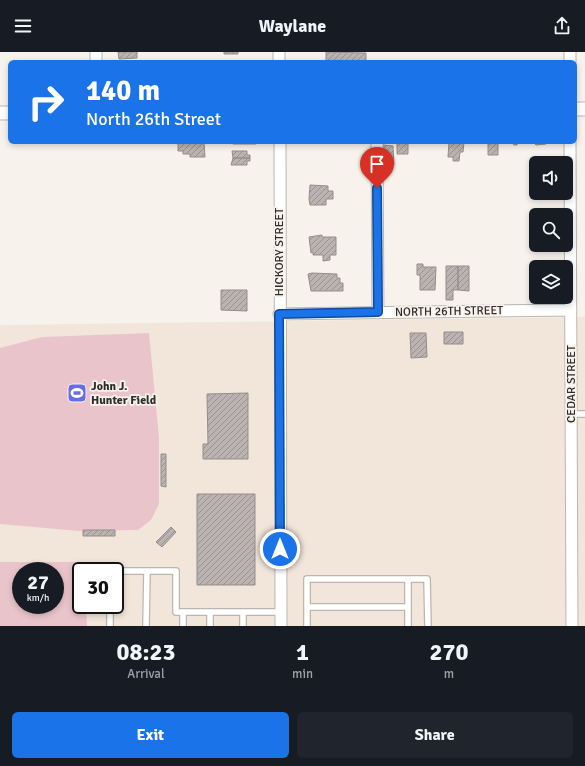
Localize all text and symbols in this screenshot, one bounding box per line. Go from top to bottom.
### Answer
icon: menu [12,15,34,37]
text: Waylane [259,15,326,37]
icon: share [551,15,573,37]
text: 140 m [86,74,160,108]
icon: right [20,76,72,128]
text: North 26th Street [86,108,221,130]
pin [360,147,394,188]
icon: arrive [366,153,388,175]
map controls [529,156,573,304]
button: sound [529,156,573,200]
street label: HICKORY STREET [272,208,287,296]
button: search [529,208,573,252]
button: layers [529,260,573,304]
street label: NORTH 26TH STREET [395,303,503,320]
street label: CEDAR STREET [564,345,579,423]
place label: John J. Hunter Field [91,379,157,408]
sports icon: John J. Hunter Field [66,382,88,404]
position arrow [259,528,301,570]
speed limit sign: 30 [72,562,124,614]
text: 27 [27,570,49,595]
text: km/h [27,592,49,604]
text: 08:23 [117,637,175,667]
text: 1 [296,637,309,667]
text: 270 [430,637,468,667]
text: Arrival [127,666,165,682]
text: min [292,666,313,682]
text: m [444,666,454,682]
button: Exit [12,712,289,758]
button: Share [297,712,573,758]

